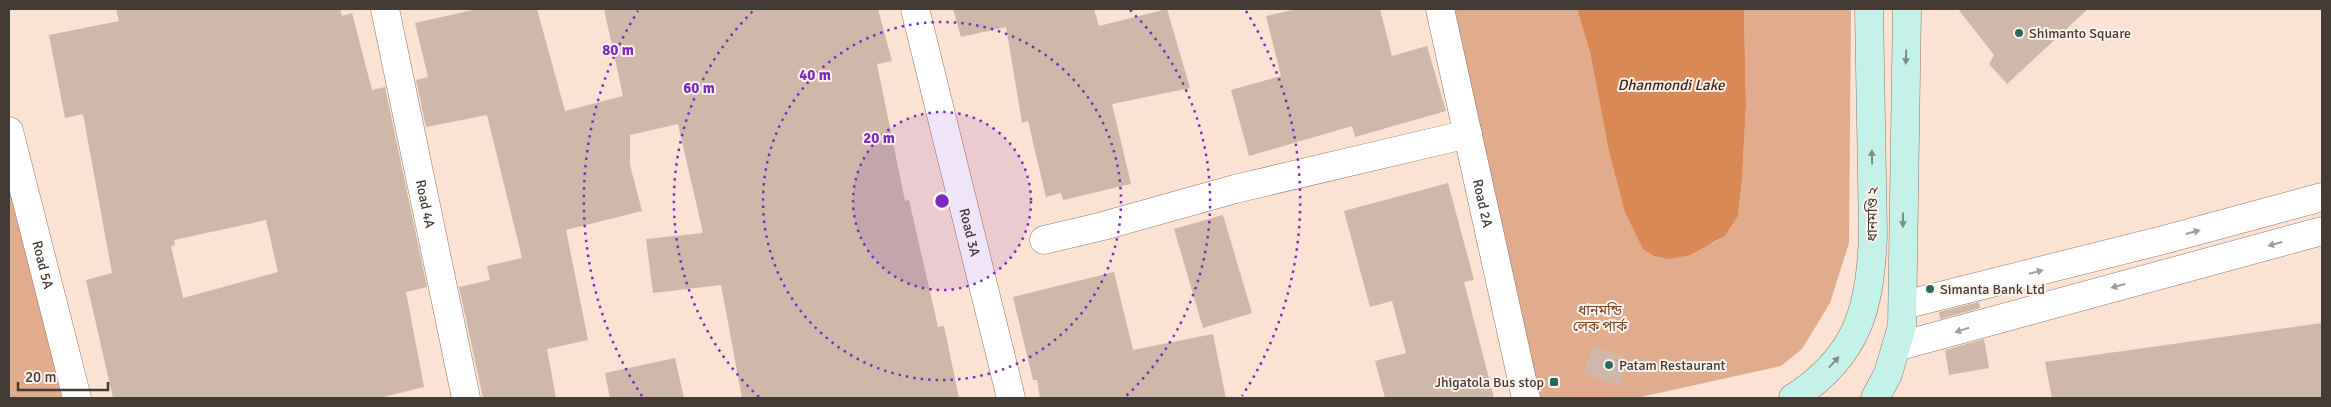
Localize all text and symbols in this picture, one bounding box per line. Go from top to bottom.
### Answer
place label: Shimanto Square [2029,25,2131,42]
marker: Shimanto Square [2013,27,2025,39]
text: 80 m [602,41,634,59]
one-way arrow [1901,50,1909,66]
text: 40 m [799,66,831,84]
water label: Dhanmondi Lake [1618,76,1726,94]
text: 60 m [683,79,715,97]
text: 20 m [863,129,895,147]
one-way arrow [1867,148,1875,164]
street label: Road 4A [412,178,439,230]
street label: Road 2A [1469,178,1496,230]
street label: ধানমণ্ডি ২ [1864,186,1881,241]
centre of rings [933,192,951,210]
street label: Road 3A [955,206,984,259]
one-way arrow [1899,212,1907,228]
one-way arrow [2186,228,2201,236]
street label: Road 5A [28,239,57,291]
one-way arrow [2268,240,2283,248]
one-way arrow [2028,268,2043,276]
place label: Simanta Bank Ltd [1940,281,2045,298]
one-way arrow [2111,282,2126,290]
marker: Simanta Bank Ltd [1924,283,1936,295]
park label: ধানমন্ডি লেক পার্ক [1573,302,1628,335]
one-way arrow [1954,326,1969,334]
one-way arrow [1828,356,1839,368]
place label: Patam Restaurant [1619,357,1726,374]
marker: Patam Restaurant [1603,359,1615,371]
scale bar [18,360,108,392]
text: 20 m [25,368,56,386]
place label: Jhigatola Bus stop [1435,374,1544,391]
marker: Jhigatola Bus stop [1548,376,1560,388]

